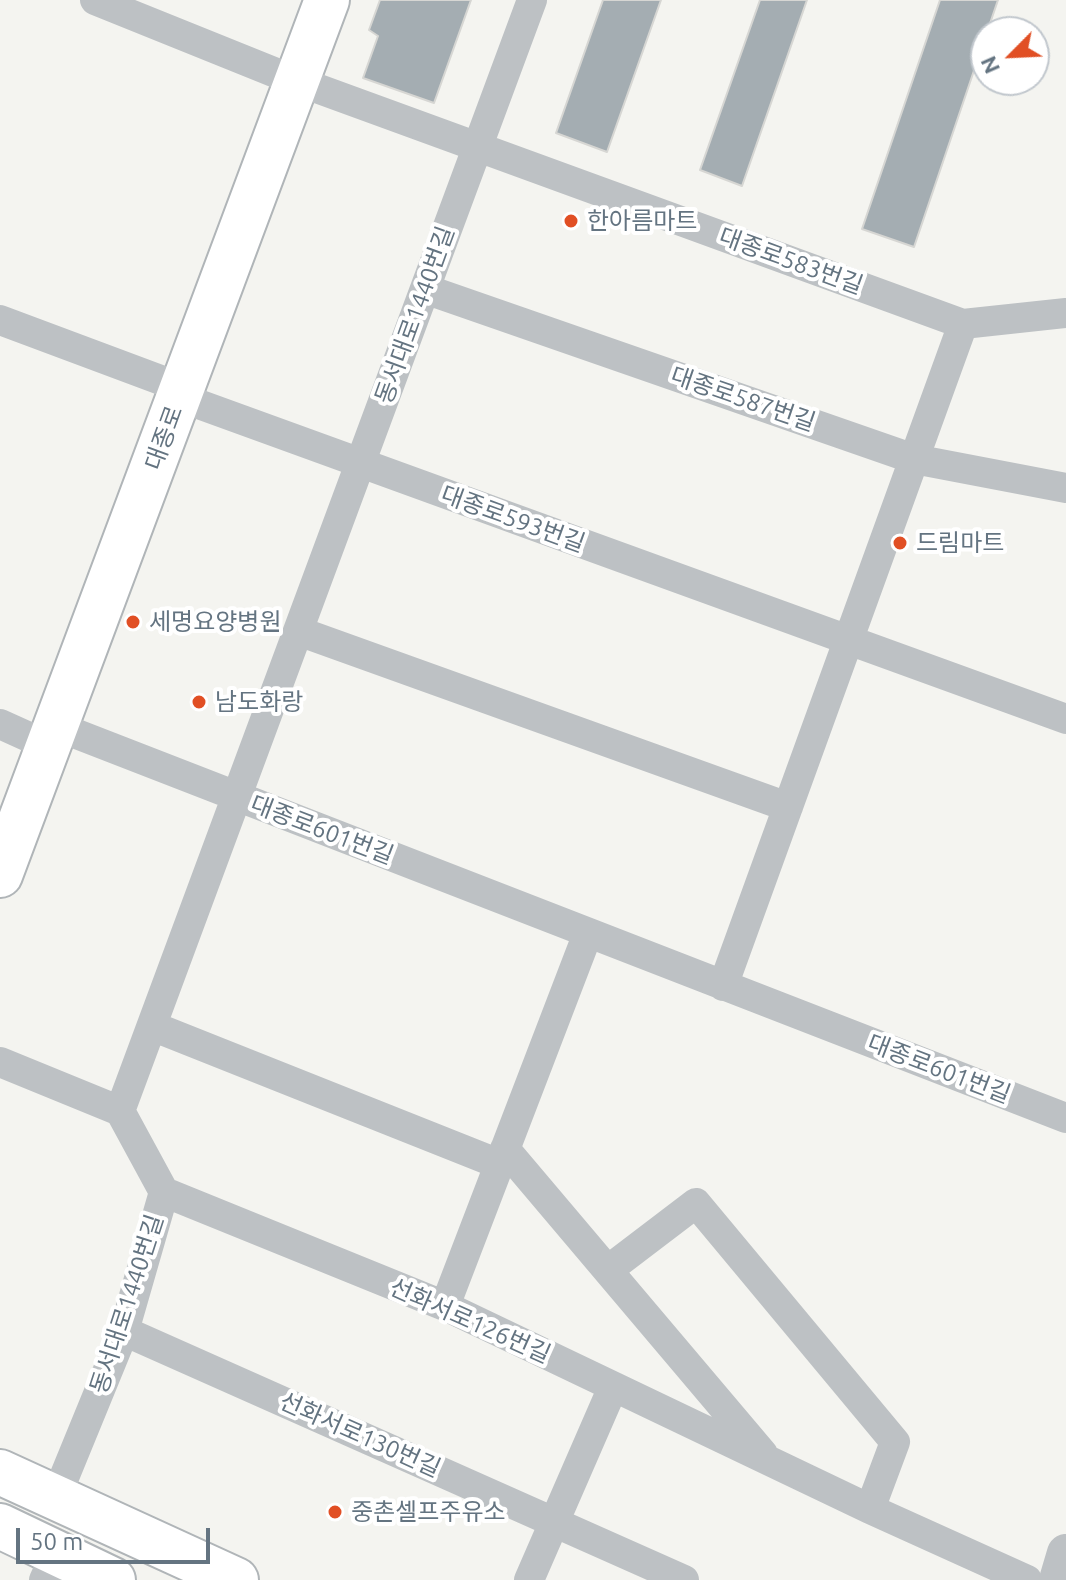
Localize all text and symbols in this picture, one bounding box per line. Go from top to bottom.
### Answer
north arrow [970,16,1050,96]
text: N [975,53,1004,78]
place label: 한아름마트 [587,207,697,235]
marker: 한아름마트 [562,212,580,230]
street label: 동서대로1440번길 [370,222,460,408]
street label: 대종로583번길 [715,222,867,300]
street label: 대종로587번길 [667,361,819,437]
street label: 대종로 [139,402,189,474]
street label: 대종로593번길 [437,480,589,558]
place label: 드림마트 [916,529,1004,557]
marker: 드림마트 [891,534,909,552]
place label: 세명요양병원 [149,608,281,636]
marker: 세명요양병원 [124,613,142,631]
place label: 남도화랑 [215,688,303,716]
marker: 남도화랑 [190,693,208,711]
street label: 대종로601번길 [246,789,398,871]
street label: 대종로601번길 [863,1028,1015,1110]
street label: 동서대로1440번길 [84,1211,170,1397]
street label: 선화서로126번길 [385,1273,555,1369]
street label: 선화서로130번길 [275,1387,445,1483]
place label: 중촌셀프주유소 [351,1498,506,1526]
marker: 중촌셀프주유소 [326,1503,344,1521]
scale bar [20,1512,214,1562]
text: 50 m [30,1528,83,1555]

